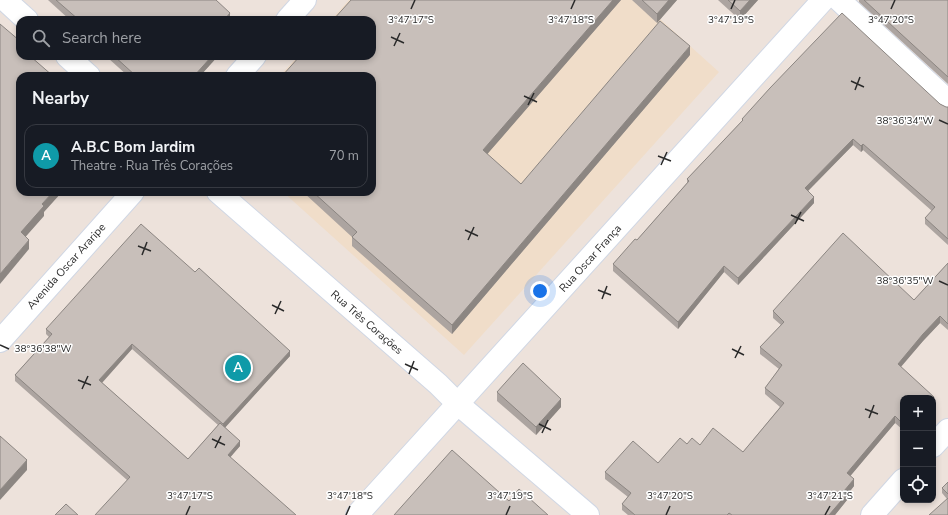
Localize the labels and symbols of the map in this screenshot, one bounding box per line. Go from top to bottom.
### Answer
text: 3°47'17"S [388,13,434,27]
text: 3°47'18"S [548,13,594,27]
text: 3°47'19"S [708,13,754,27]
text: 3°47'20"S [868,13,914,27]
text: 38°36'34"W [877,114,933,128]
street label: Avenida Oscar Araripe [24,220,109,313]
street label: Rua Oscar França [556,221,625,295]
text: 38°36'35"W [877,274,933,288]
your location [530,281,550,301]
street label: Rua Três Corações [327,287,406,358]
text: 38°36'38"W [15,342,71,356]
pin: A [225,353,251,383]
text: 3°47'17"S [167,489,213,503]
text: 3°47'18"S [327,489,373,503]
text: 3°47'19"S [487,489,533,503]
text: 3°47'20"S [647,489,693,503]
text: 3°47'21"S [807,489,853,503]

